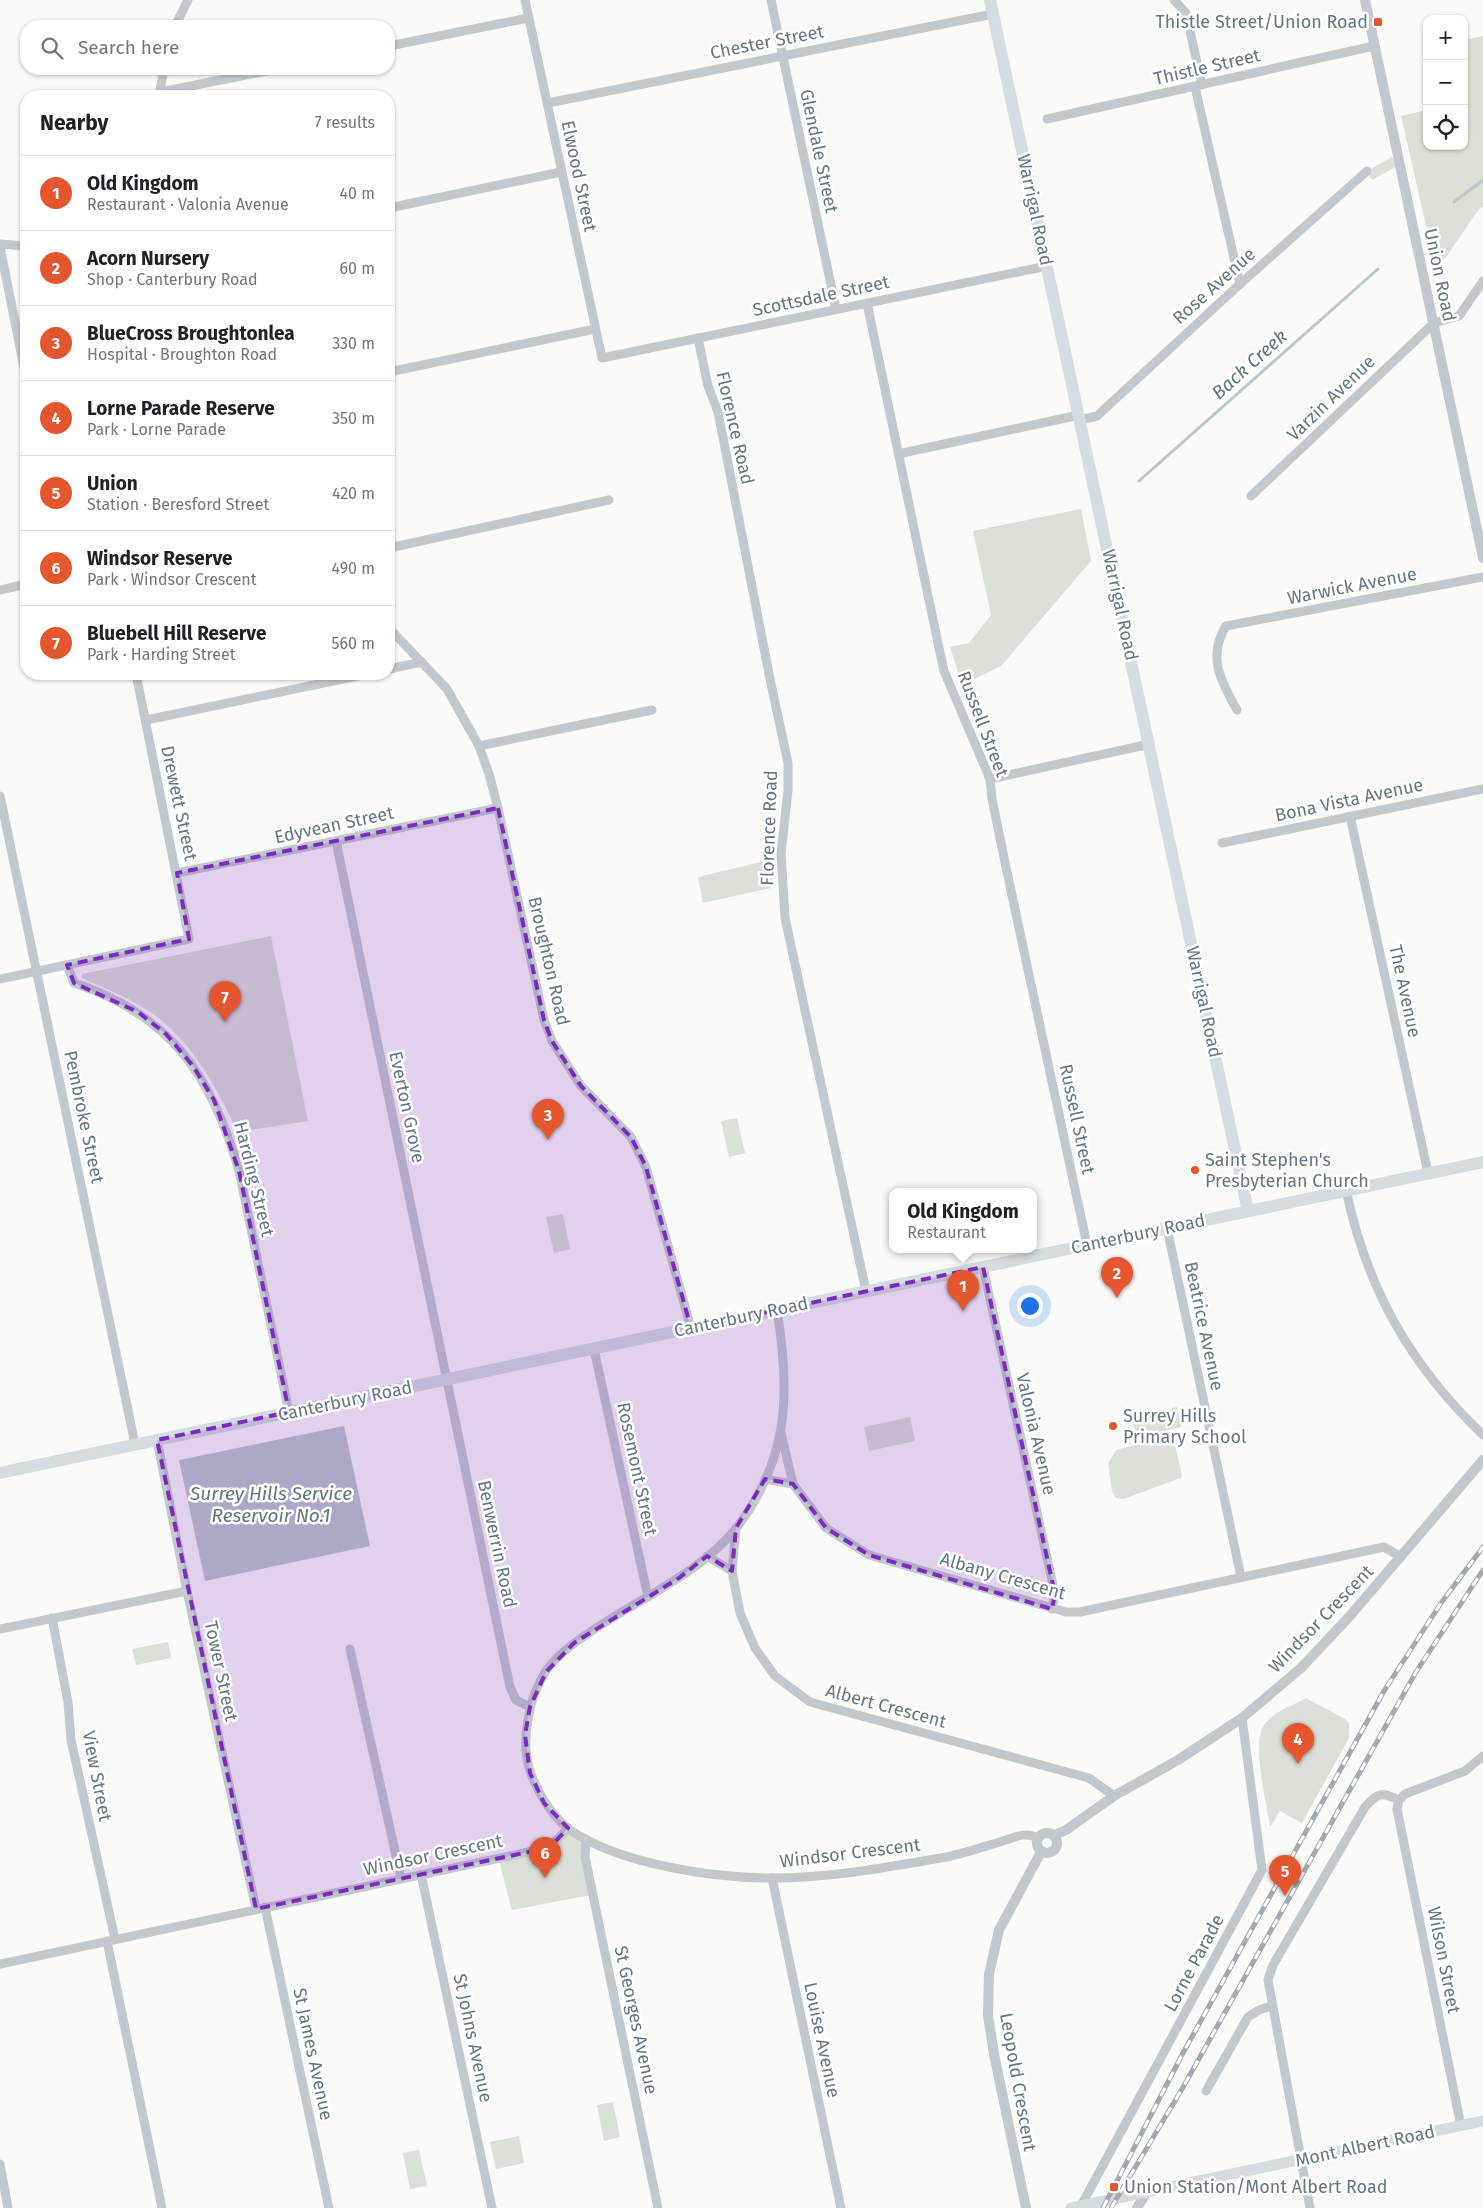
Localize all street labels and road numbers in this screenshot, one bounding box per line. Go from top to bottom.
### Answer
street label: Chester Street [708,20,826,64]
street label: Thistle Street [1152,44,1263,90]
street label: Glendale Street [795,87,843,215]
street label: Elwood Street [556,118,602,234]
street label: Warrigal Road [1012,152,1058,268]
street label: Union Road [1419,226,1461,324]
street label: Rose Avenue [1168,243,1260,329]
street label: Scottsdale Street [751,271,892,321]
street label: Varzin Avenue [1282,351,1380,445]
street label: Florence Road [711,369,759,487]
street label: Warrigal Road [1097,547,1143,663]
street label: Warwick Avenue [1285,563,1419,609]
street label: Russell Street [953,668,1014,781]
street label: Drewett Street [156,743,202,863]
street label: Florence Road [756,770,782,886]
street label: Bona Vista Avenue [1273,774,1425,826]
street label: Edyvean Street [272,802,396,848]
street label: Broughton Road [523,894,575,1028]
street label: The Avenue [1384,943,1426,1039]
street label: Warrigal Road [1181,944,1227,1060]
street label: Pembroke Street [59,1049,109,1186]
street label: Everton Grove [384,1049,430,1165]
street label: Russell Street [1055,1062,1100,1177]
street label: Harding Street [229,1119,279,1239]
street label: Canterbury Road [1069,1209,1207,1259]
street label: Beatrice Avenue [1180,1259,1228,1393]
street label: Canterbury Road [672,1292,810,1342]
street label: Valonia Avenue [1011,1371,1061,1497]
street label: Canterbury Road [276,1376,414,1426]
street label: Rosemont Street [612,1400,662,1538]
street label: Benwerrin Road [473,1478,521,1610]
street label: Albany Crescent [938,1548,1069,1605]
street label: Windsor Crescent [1264,1560,1378,1678]
street label: Tower Street [200,1619,242,1724]
street label: Albert Crescent [823,1679,949,1733]
street label: View Street [77,1729,117,1823]
street label: Windsor Crescent [362,1829,505,1880]
street label: Windsor Crescent [778,1833,922,1873]
street label: Wilson Street [1423,1905,1465,2016]
street label: Lorne Parade [1159,1911,1229,2015]
street label: St Georges Avenue [610,1944,662,2096]
street label: St Johns Avenue [449,1972,497,2104]
street label: Louise Avenue [799,1980,845,2100]
street label: St James Avenue [288,1986,338,2122]
street label: Leopold Crescent [995,2011,1041,2153]
street label: Mont Albert Road [1293,2120,1437,2172]

